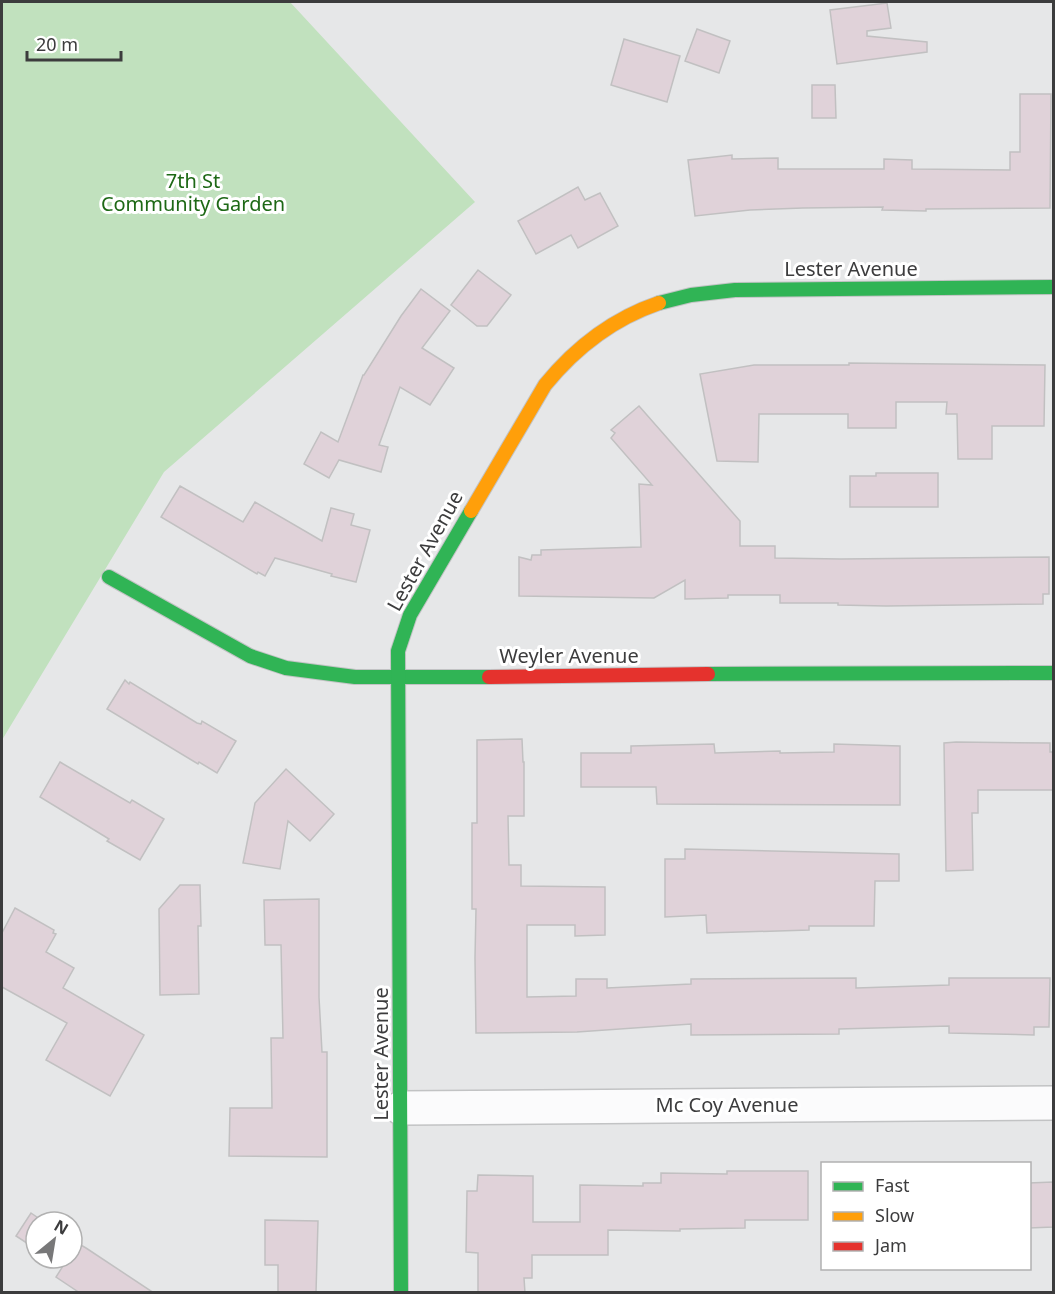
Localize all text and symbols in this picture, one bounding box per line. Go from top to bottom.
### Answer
scale bar [27,24,122,62]
text: 20 m [36,32,78,56]
park label: 7th St Community Garden [101,167,285,217]
street label: Lester Avenue [784,255,918,282]
street label: Lester Avenue [380,486,469,616]
street label: Weyler Avenue [499,642,639,669]
street label: Lester Avenue [367,987,394,1121]
street label: Mc Coy Avenue [656,1091,798,1118]
legend [821,1162,1031,1270]
text: Fast [875,1173,910,1197]
text: Slow [875,1203,914,1227]
north arrow [24,1210,84,1270]
text: N [50,1214,73,1240]
text: Jam [873,1233,907,1257]

